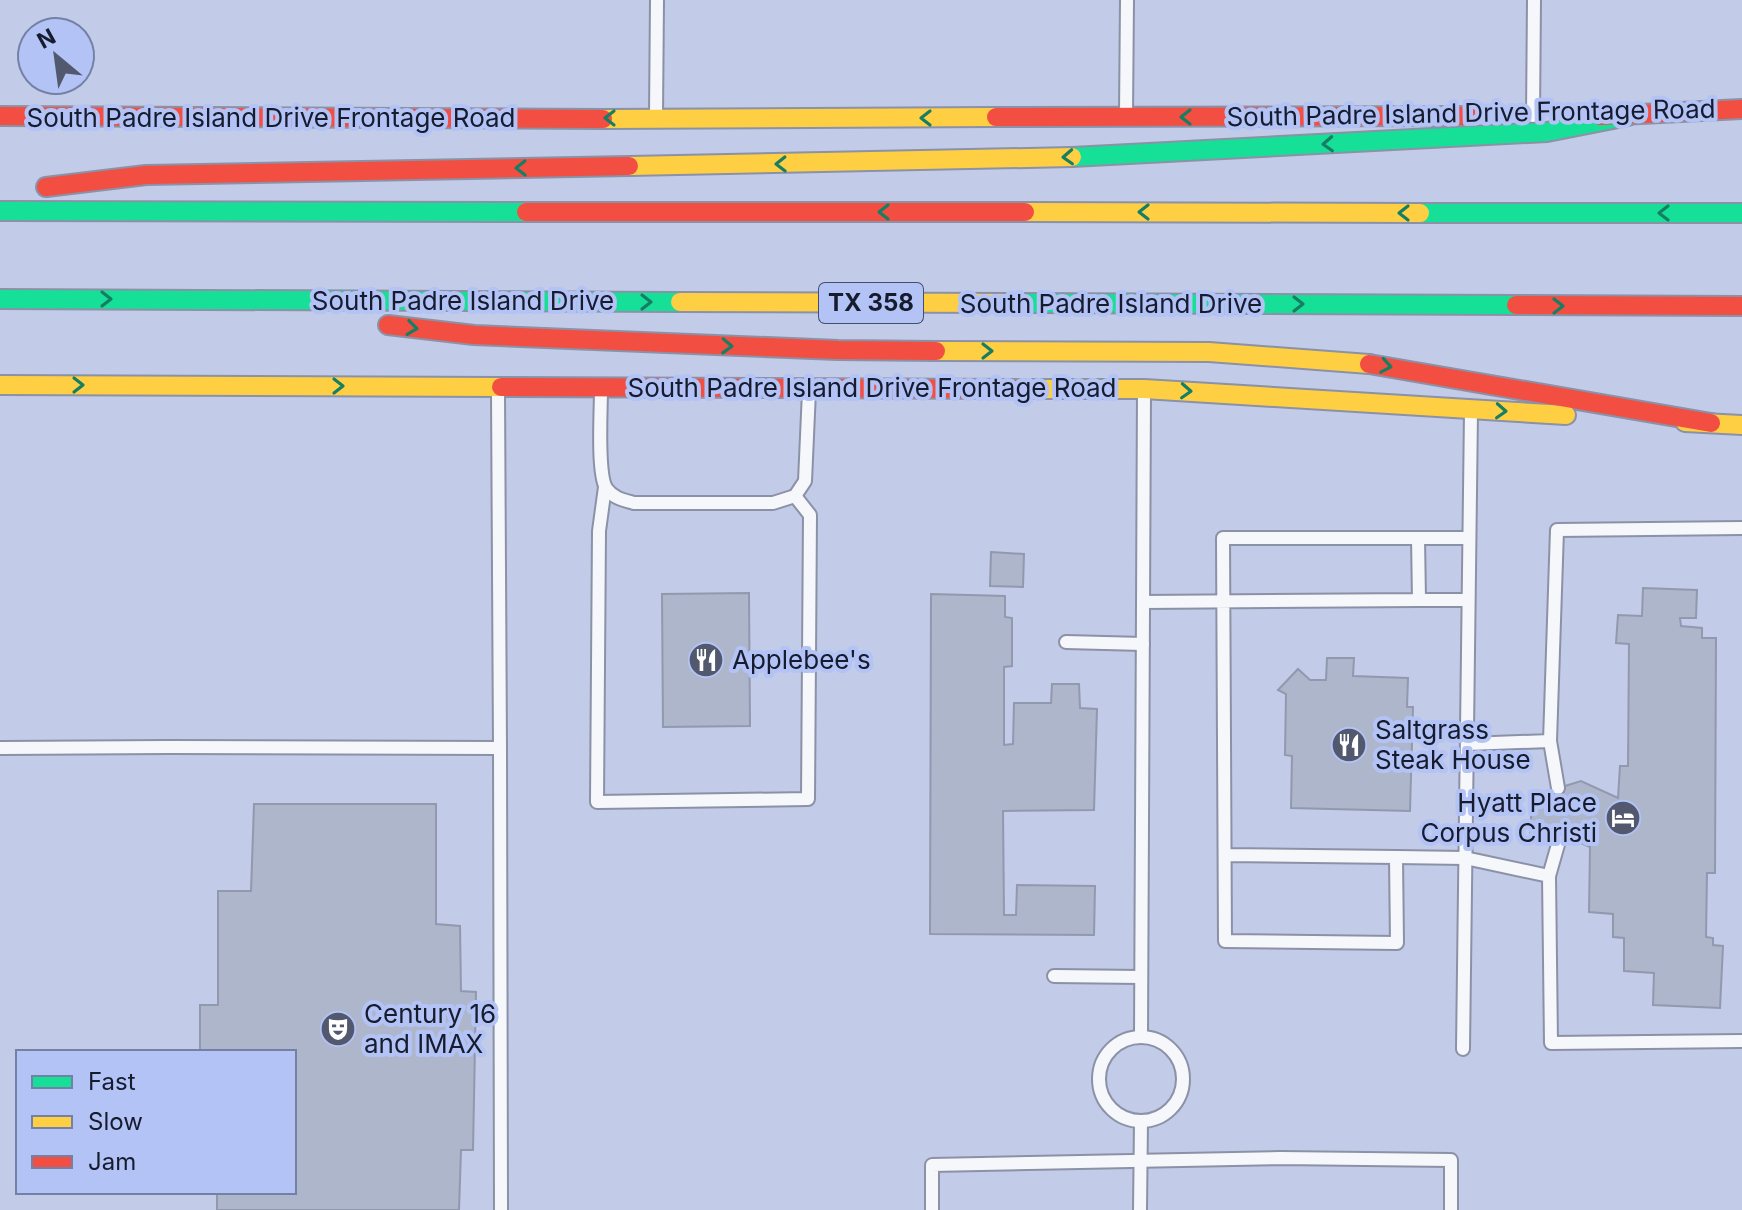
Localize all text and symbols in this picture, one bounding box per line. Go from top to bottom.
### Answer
north arrow [16,16,96,96]
text: N [33,23,60,54]
street label: South Padre Island Drive Frontage Road [1226,93,1716,132]
street label: South Padre Island Drive Frontage Road [26,102,516,133]
one-way arrow [1179,108,1192,126]
one-way arrow [603,109,616,127]
one-way arrow [919,109,932,127]
one-way arrow [1321,135,1334,152]
one-way arrow [1062,149,1074,166]
one-way arrow [774,155,787,172]
one-way arrow [514,160,527,177]
one-way arrow [877,203,890,221]
one-way arrow [1137,203,1150,221]
one-way arrow [1397,204,1410,222]
one-way arrow [1657,204,1670,222]
road number: TX 358 [819,283,923,323]
street label: South Padre Island Drive [312,285,614,316]
street label: South Padre Island Drive [960,288,1262,319]
one-way arrow [100,290,113,308]
one-way arrow [640,293,653,311]
one-way arrow [1292,296,1305,313]
one-way arrow [1552,297,1565,315]
one-way arrow [405,319,418,336]
one-way arrow [721,337,734,354]
one-way arrow [981,342,994,360]
one-way arrow [1379,357,1393,374]
street label: South Padre Island Drive Frontage Road [627,372,1117,403]
one-way arrow [72,376,85,394]
one-way arrow [332,377,345,395]
one-way arrow [1180,383,1193,400]
one-way arrow [1495,402,1508,419]
restaurant icon: Applebee's [687,641,725,679]
place label: Applebee's [732,644,871,675]
place label: Saltgrass Steak House [1375,714,1531,775]
restaurant icon: Saltgrass Steak House [1330,726,1368,764]
place label: Hyatt Place Corpus Christi [1421,787,1597,848]
hotel icon: Hyatt Place Corpus Christi [1604,799,1642,837]
place label: Century 16 and IMAX [364,998,496,1059]
theatre icon: Century 16 and IMAX [319,1010,357,1048]
legend [16,1050,296,1194]
text: Fast [88,1067,136,1096]
text: Slow [88,1107,143,1136]
text: Jam [88,1147,136,1176]

